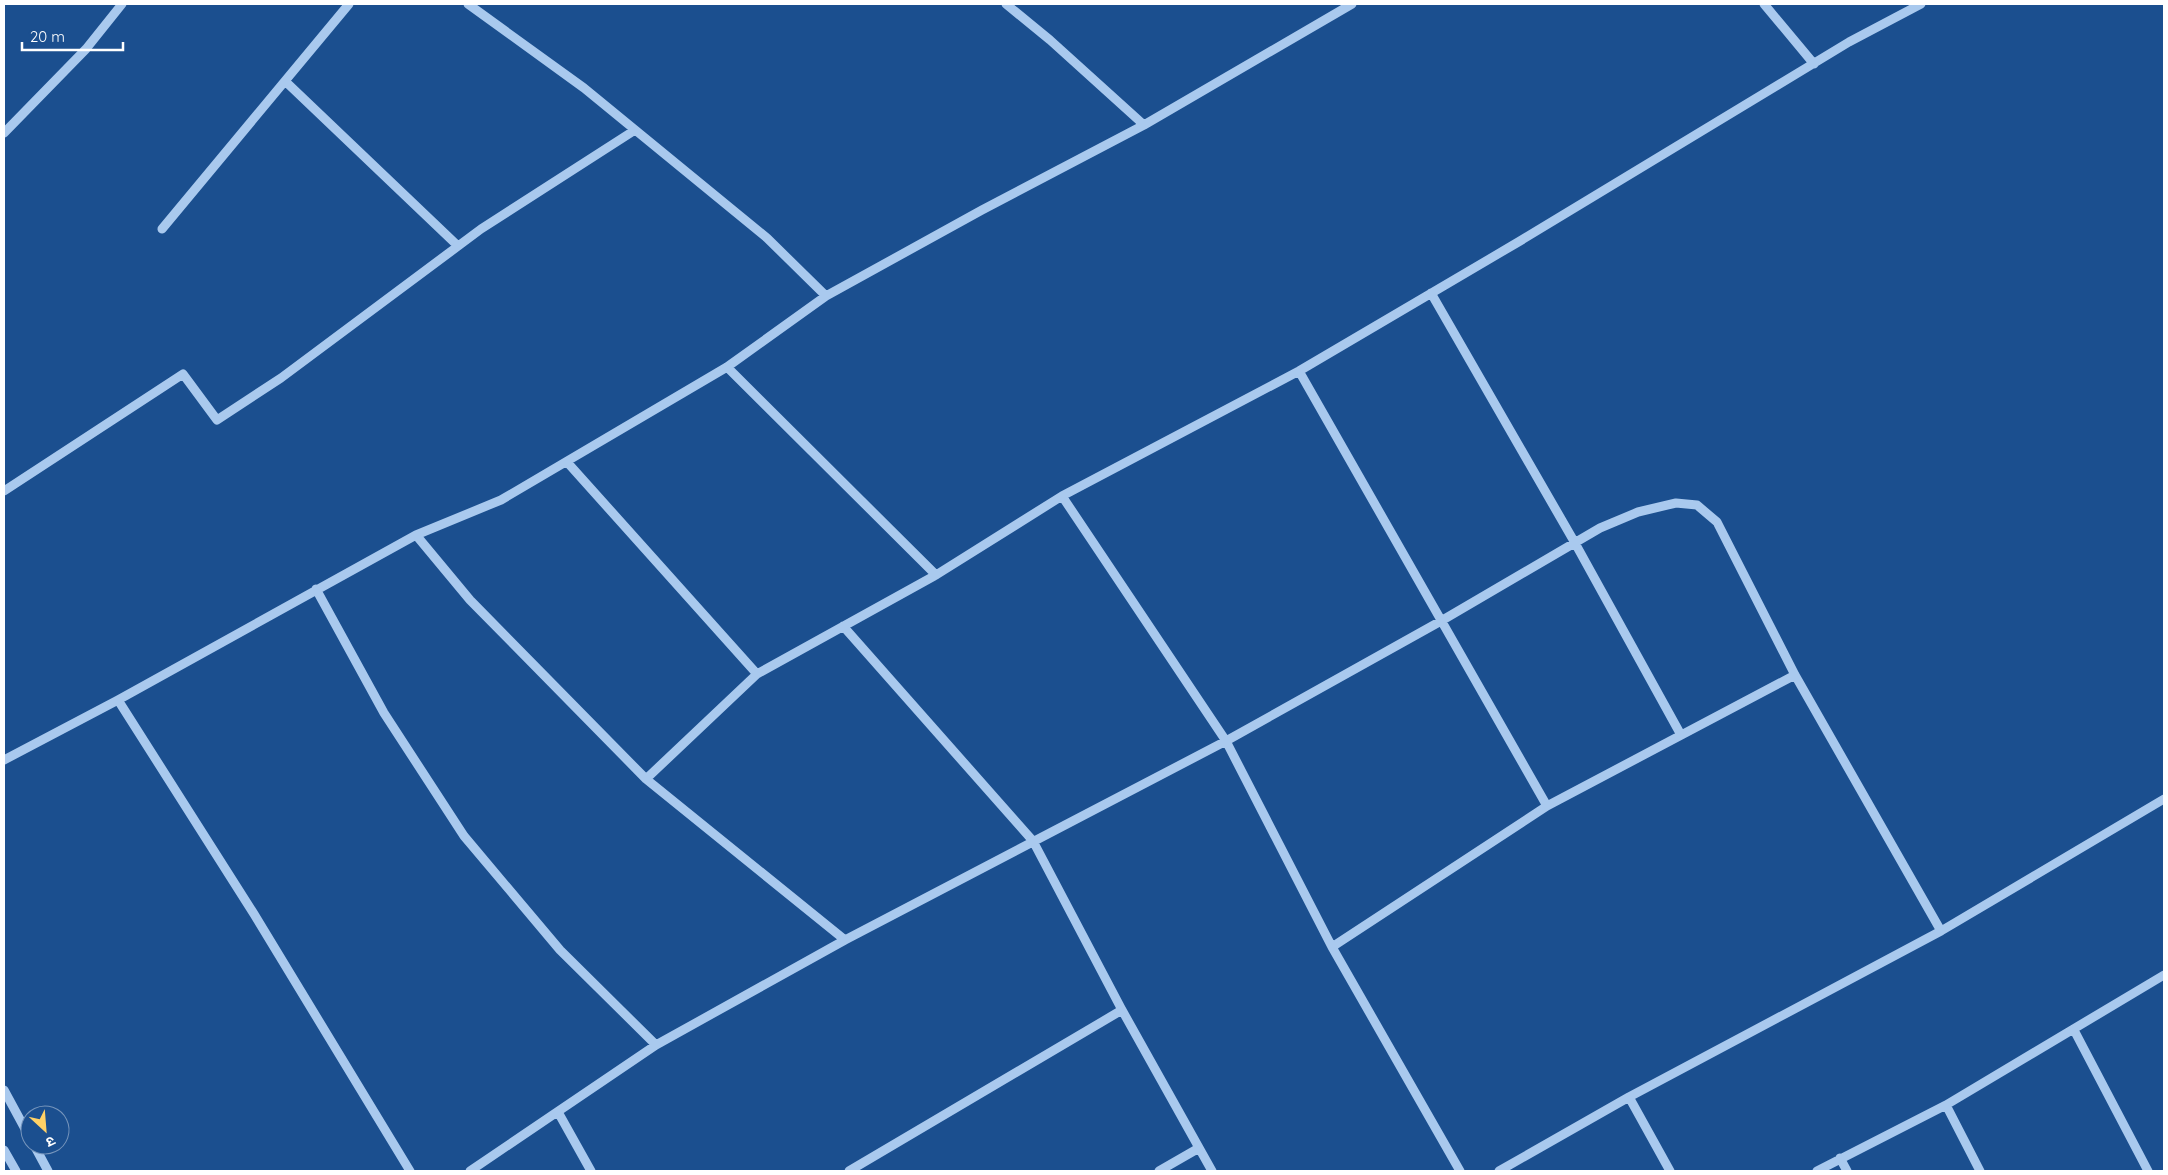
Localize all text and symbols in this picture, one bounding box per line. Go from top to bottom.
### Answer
scale bar [22,20,124,52]
text: 20 m [30,27,65,46]
north arrow [20,1105,70,1155]
text: उ [42,1132,58,1152]

